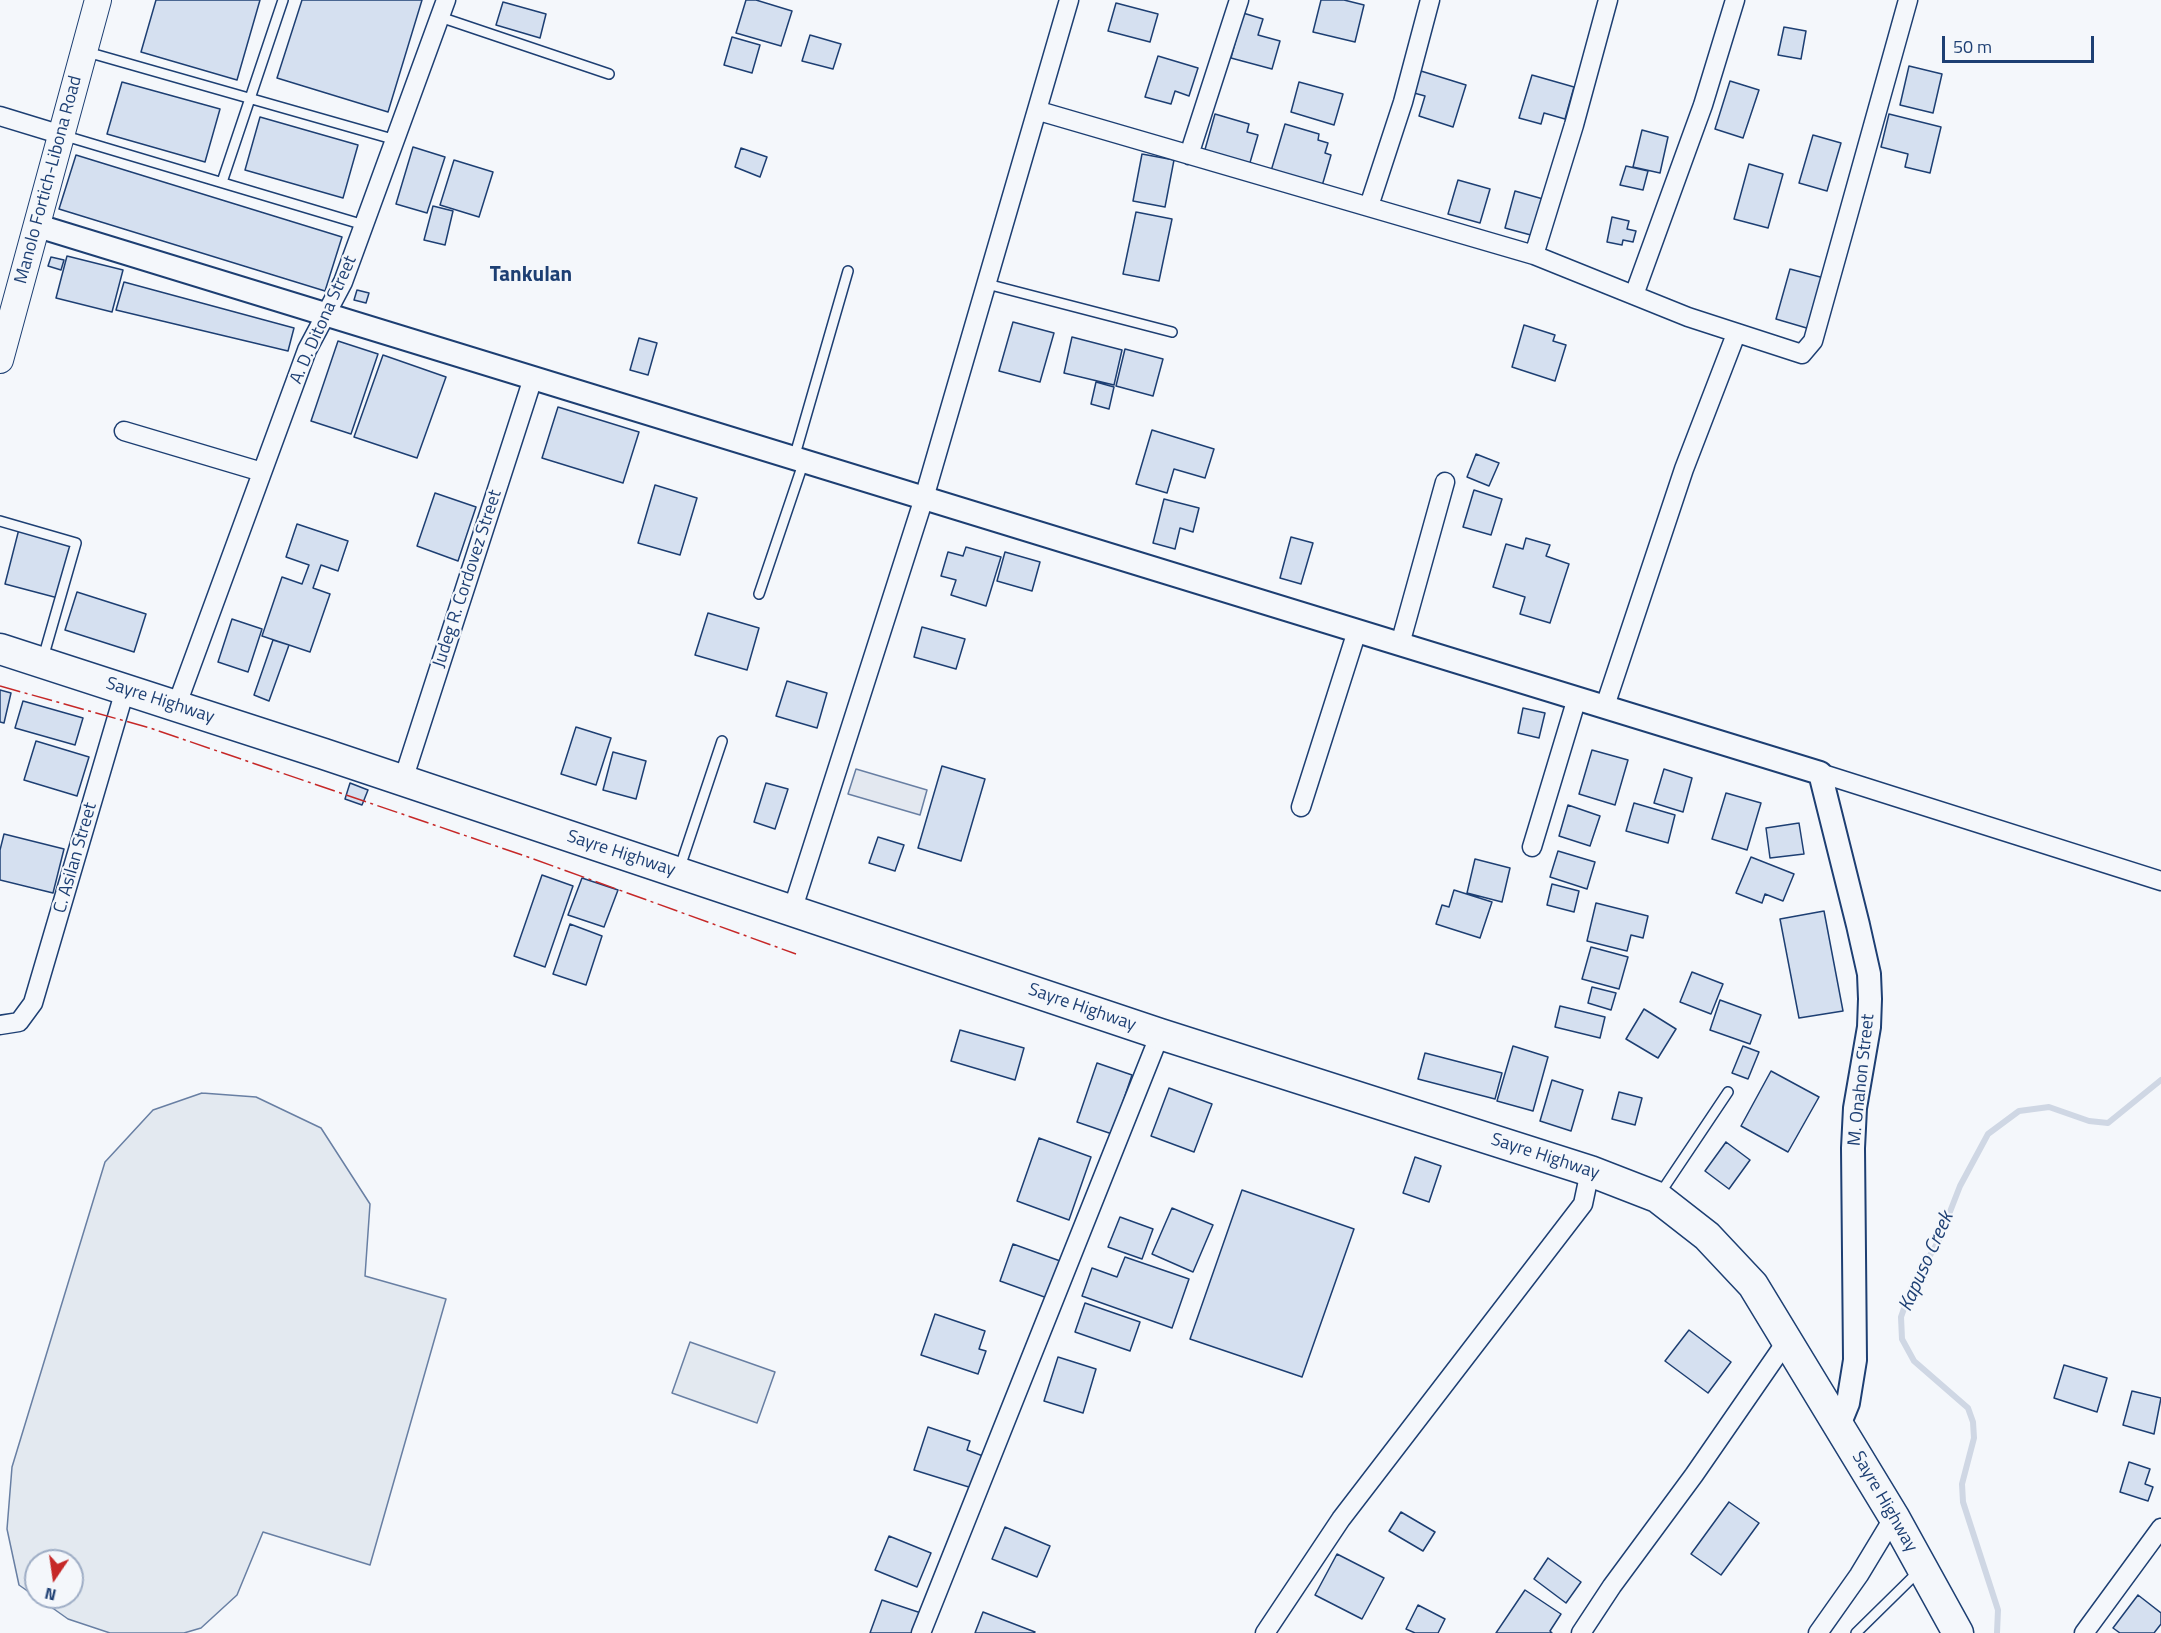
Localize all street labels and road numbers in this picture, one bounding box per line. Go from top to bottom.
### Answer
street label: Manolo Fortich-Libona Road [11,74,87,286]
street label: A. D. Ditona Street [286,252,362,388]
street label: Judeg R. Cordovez Street [429,487,507,671]
street label: Sayre Highway [103,673,217,729]
street label: C. Asilan Street [50,800,102,916]
street label: Sayre Highway [564,826,678,882]
street label: Sayre Highway [1025,979,1139,1037]
street label: M. Onahon Street [1844,1013,1880,1147]
street label: Sayre Highway [1488,1129,1602,1185]
street label: Sayre Highway [1846,1448,1922,1556]

